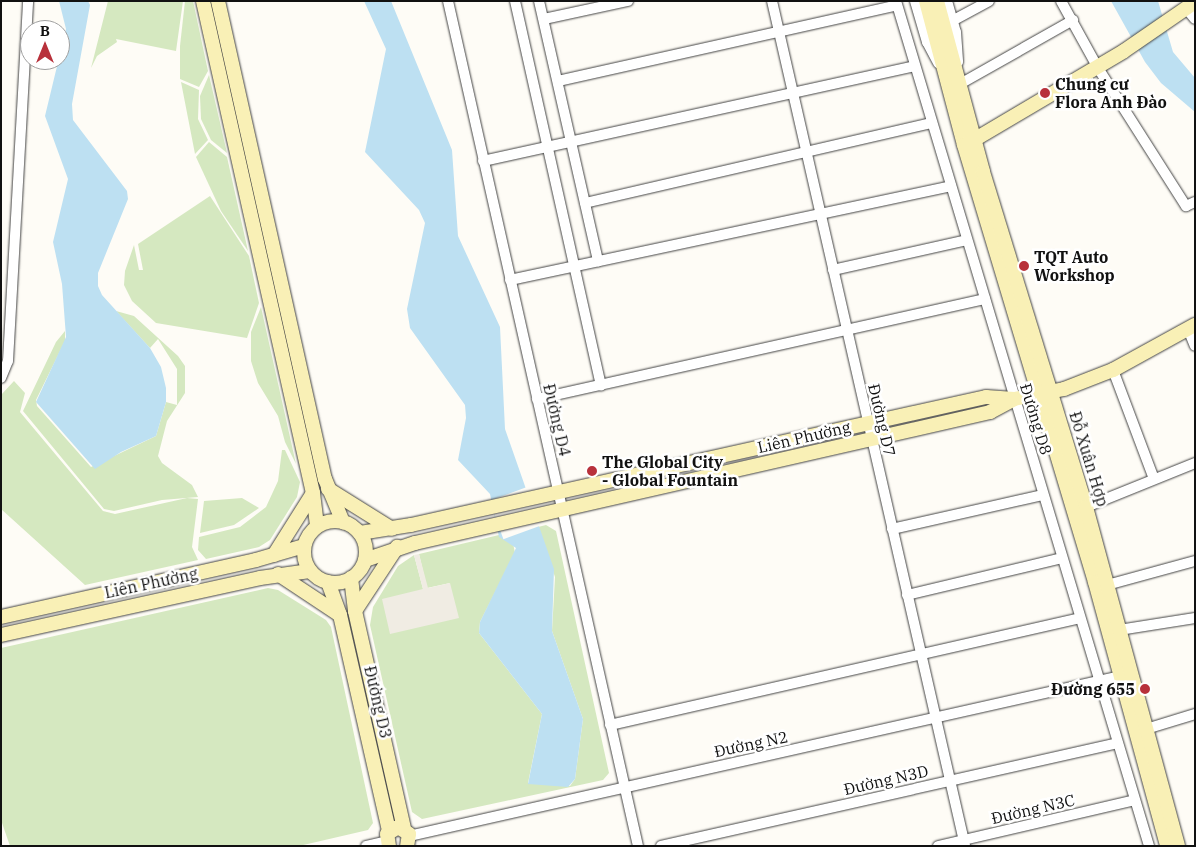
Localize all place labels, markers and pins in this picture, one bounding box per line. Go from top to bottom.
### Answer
place label: Chung cư Flora Anh Đào [1055,74,1167,112]
marker: Chung cư Flora Anh Đào [1039,87,1051,99]
place label: TQT Auto Workshop [1034,247,1115,285]
marker: TQT Auto Workshop [1018,260,1030,272]
place label: The Global City - Global Fountain [602,452,738,490]
marker: The Global City - Global Fountain [586,465,598,477]
place label: Đường 655 [1051,679,1135,699]
marker: Đường 655 [1139,683,1151,695]

